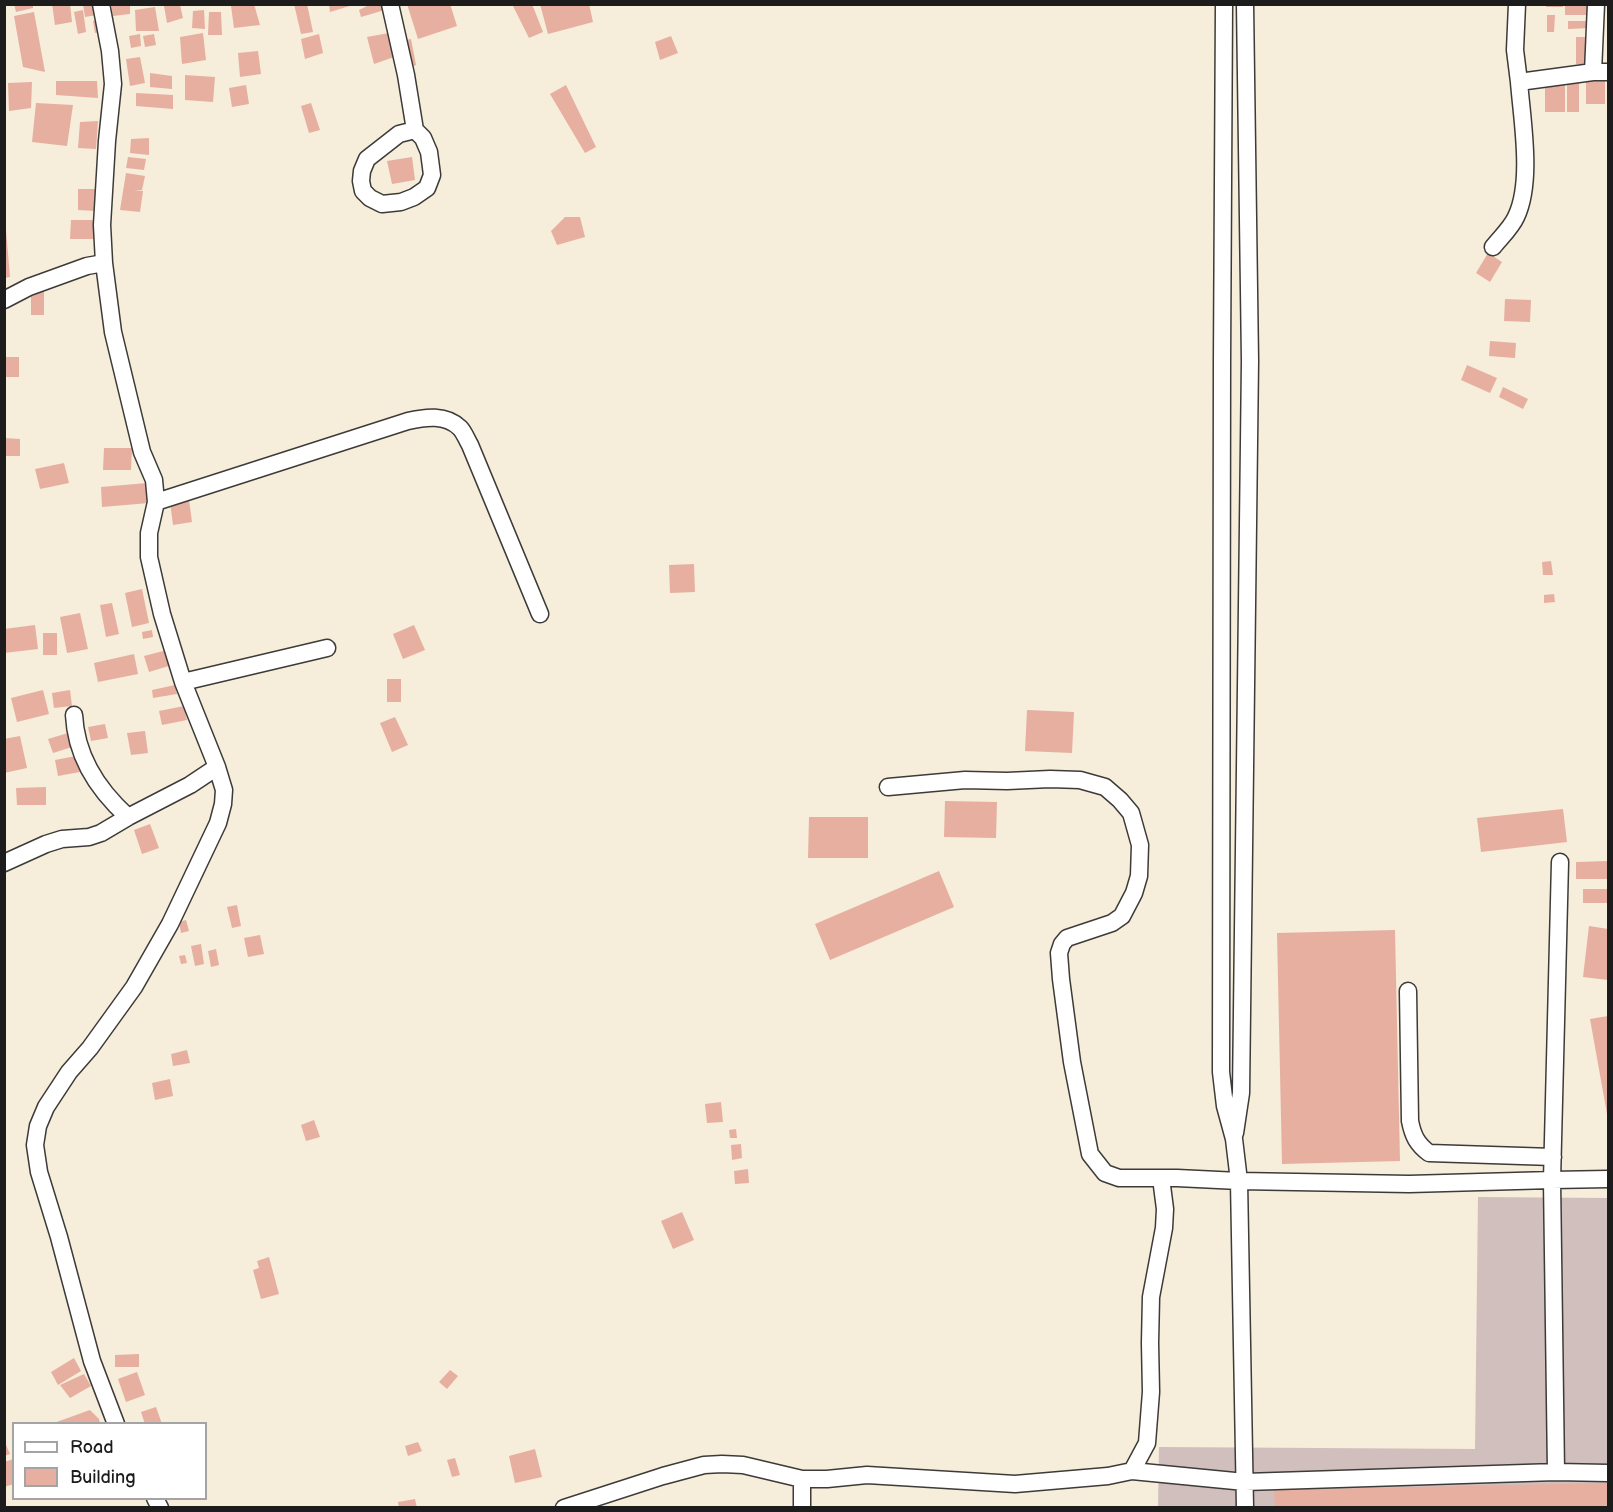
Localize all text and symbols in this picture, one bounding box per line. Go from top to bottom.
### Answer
legend [12,1422,207,1500]
text: Road [70,1437,114,1458]
text: Building [70,1467,136,1488]

